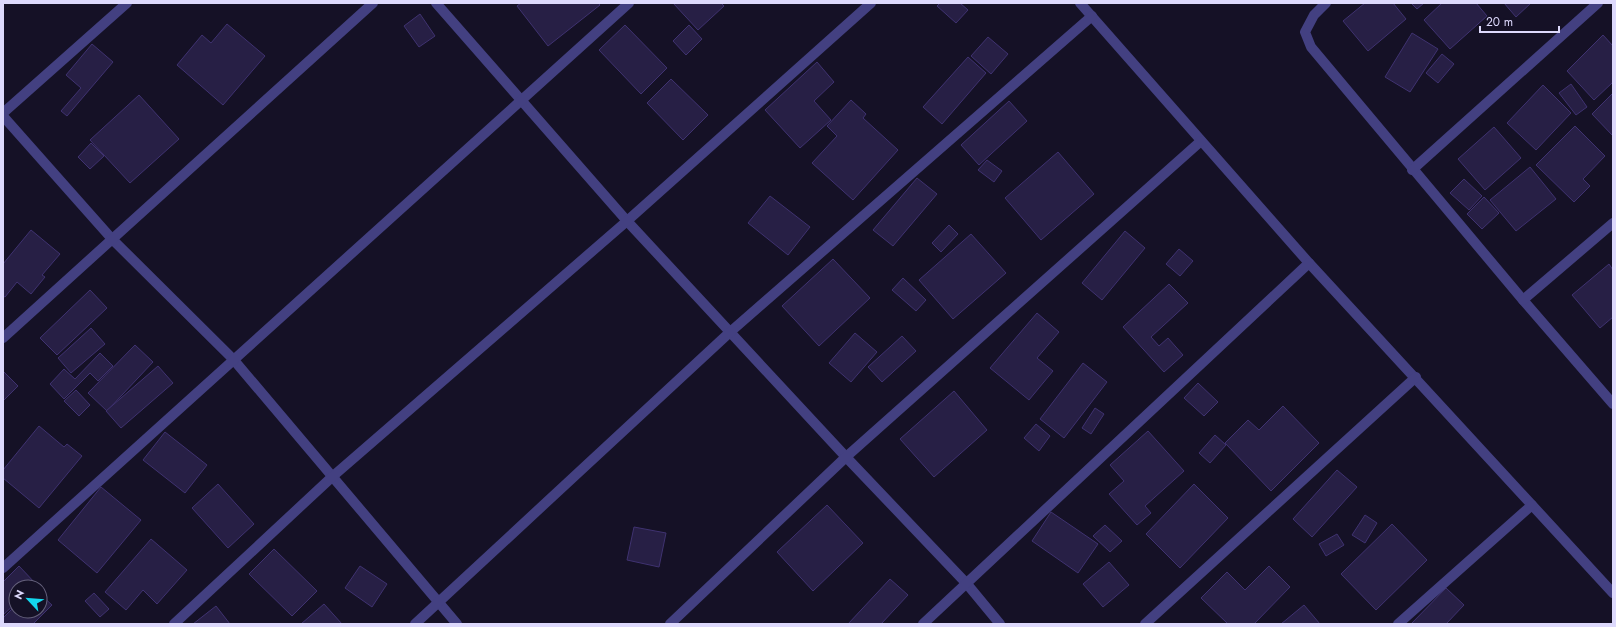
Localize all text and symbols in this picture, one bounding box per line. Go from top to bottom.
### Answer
scale bar [1480,8,1559,34]
text: 20 m [1486,13,1513,31]
north arrow [8,579,48,619]
text: N [10,587,28,602]

